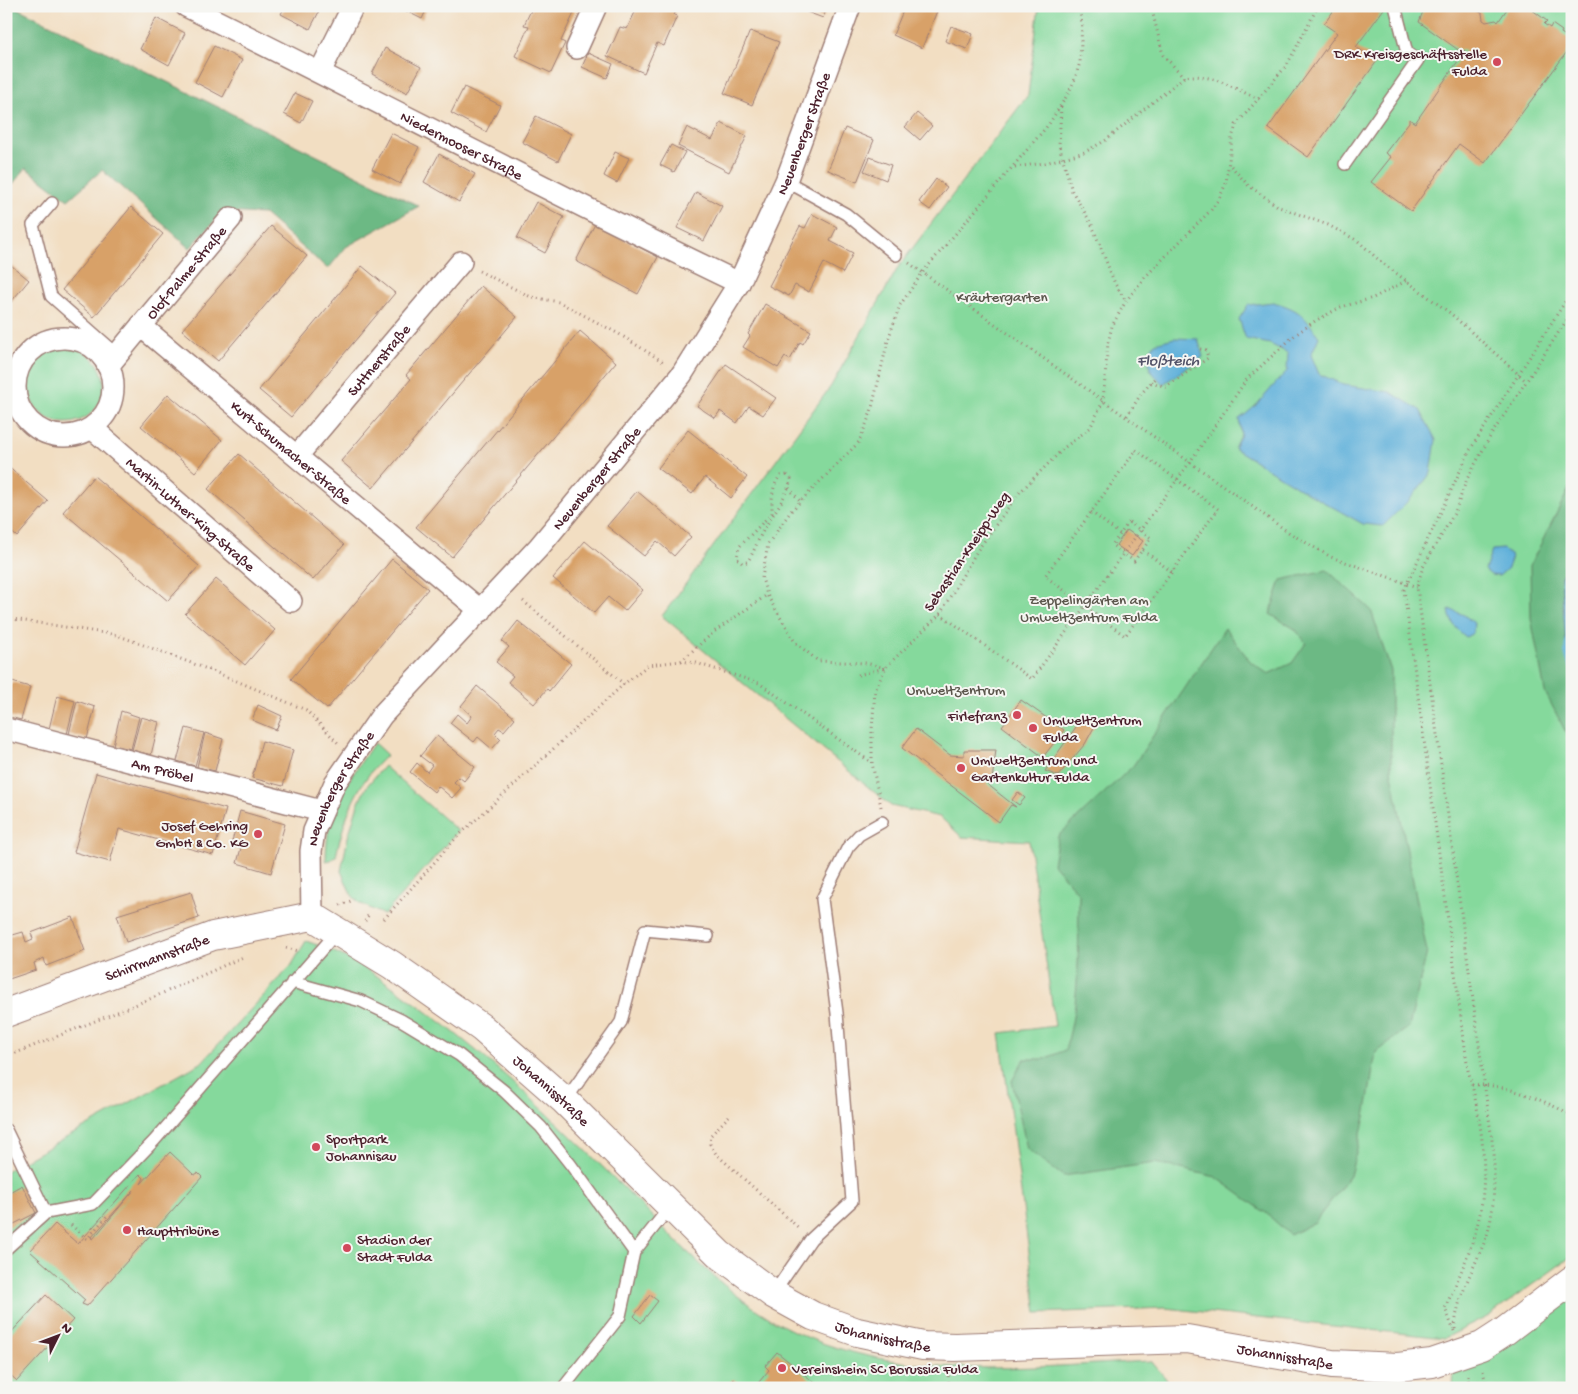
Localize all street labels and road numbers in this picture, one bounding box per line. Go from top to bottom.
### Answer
street label: Neuenberger Straße [774,70,836,198]
street label: Niedermooser Straße [397,108,525,186]
street label: Olof-Palme-Straße [143,223,232,324]
street label: Suttnerstraße [344,321,416,401]
street label: Kurt-Schumacher-Straße [226,398,354,509]
street label: Neuenberger Straße [550,423,646,535]
street label: Martin-Luther-King-Straße [121,454,258,577]
street label: Sebastian-Kneipp-Weg [921,489,1015,616]
street label: Neuenberger Straße [305,728,379,847]
street label: Am Pröbel [129,755,195,788]
street label: Schirrmannstraße [103,931,212,986]
street label: Johannisstraße [508,1052,593,1131]
street label: Johannisstraße [832,1318,931,1357]
street label: Johannisstraße [1235,1341,1335,1375]

